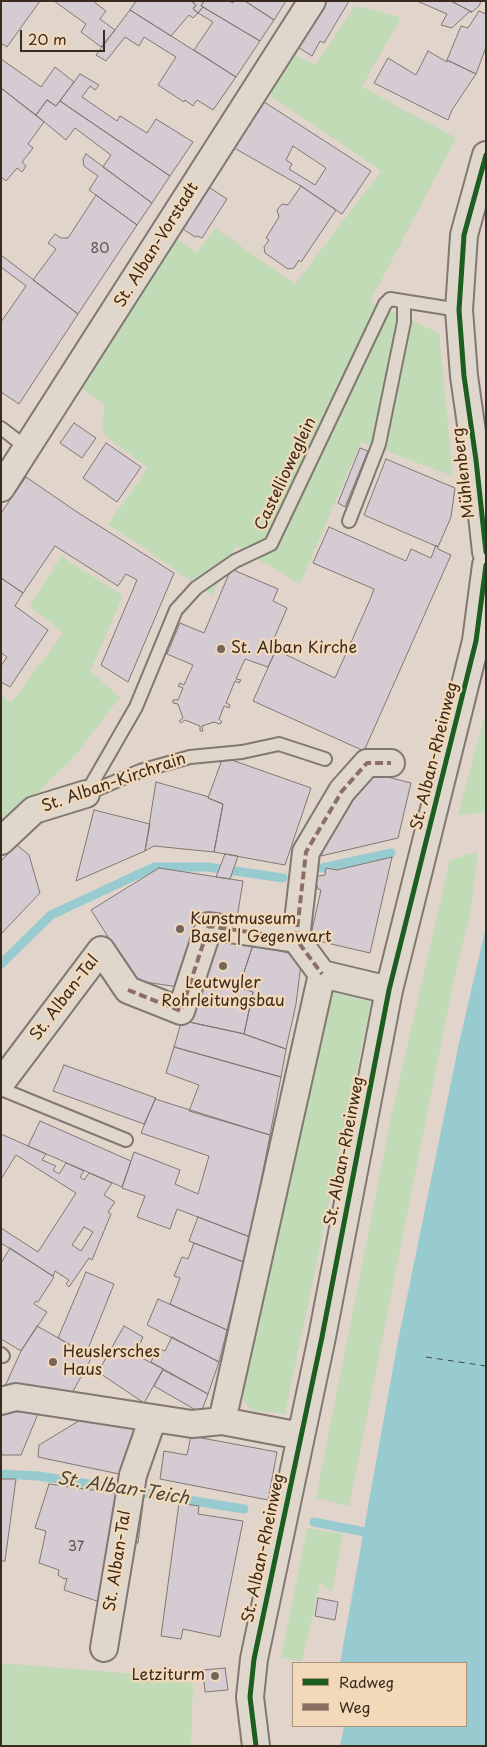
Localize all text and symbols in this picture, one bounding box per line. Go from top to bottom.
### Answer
scale bar [22,20,108,52]
text: 20 m [28,27,67,50]
street label: St. Alban-Vorstadt [111,179,203,311]
house number: 80 [91,241,109,257]
street label: Castellioweglein [251,414,321,534]
street label: Mühlenberg [449,426,479,520]
place label: St. Alban Kirche [231,639,357,659]
marker: St. Alban Kirche [215,643,227,655]
street label: St. Alban-Rheinweg [407,680,463,832]
street label: St. Alban-Kirchrain [39,749,189,817]
place label: Kunstmuseum Basel | Gegenwart [190,910,332,948]
marker: Kunstmuseum Basel | Gegenwart [174,923,186,935]
street label: St. Alban-Tal [27,952,103,1044]
marker: Leutwyler Rohrleitungsbau [217,960,229,972]
place label: Leutwyler Rohrleitungsbau [161,974,285,1012]
street label: St. Alban-Rheinweg [321,1075,369,1227]
place label: Heuslersches Haus [63,1343,160,1381]
marker: Heuslersches Haus [47,1356,59,1368]
water label: St. Alban-Teich [56,1468,190,1510]
street label: St. Alban-Rheinweg [239,1472,289,1624]
street label: St. Alban-Tal [101,1509,135,1613]
house number: 37 [68,1539,84,1555]
legend [292,1662,467,1727]
place label: Letziturm [132,1666,205,1686]
marker: Letziturm [209,1670,221,1682]
text: Radweg [339,1670,394,1693]
text: Weg [339,1695,370,1718]

